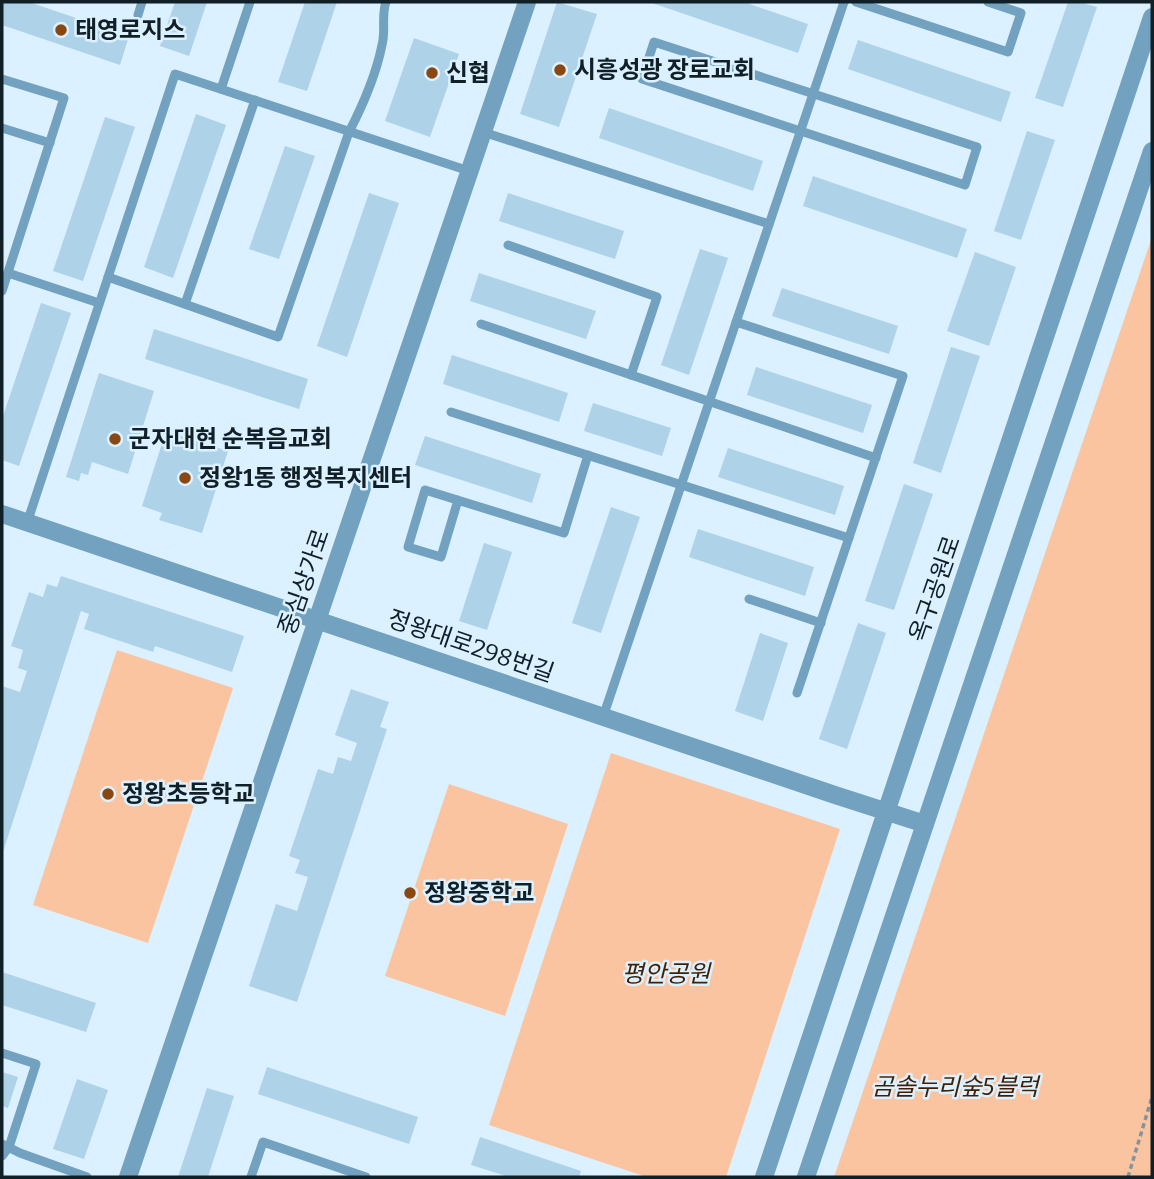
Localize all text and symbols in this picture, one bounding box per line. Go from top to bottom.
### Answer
place label: 태영로지스 [75,16,185,44]
marker: 태영로지스 [53,22,69,38]
place label: 시흥성광 장로교회 [574,56,755,84]
place label: 신협 [446,59,490,87]
marker: 시흥성광 장로교회 [552,62,568,78]
marker: 신협 [424,65,440,81]
place label: 군자대현 순복음교회 [129,425,332,453]
marker: 군자대현 순복음교회 [107,431,123,447]
place label: 정왕1동 행정복지센터 [199,464,412,492]
marker: 정왕1동 행정복지센터 [177,470,193,486]
street label: 중심상가로 [273,525,335,639]
street label: 옥구공원로 [904,532,966,646]
street label: 정왕대로298번길 [384,604,558,688]
place label: 정왕초등학교 [122,780,254,808]
marker: 정왕초등학교 [100,786,116,802]
place label: 정왕중학교 [424,879,534,907]
marker: 정왕중학교 [402,885,418,901]
park label: 평안공원 [622,960,712,988]
park label: 곰솔누리숲5블럭 [871,1073,1041,1101]

